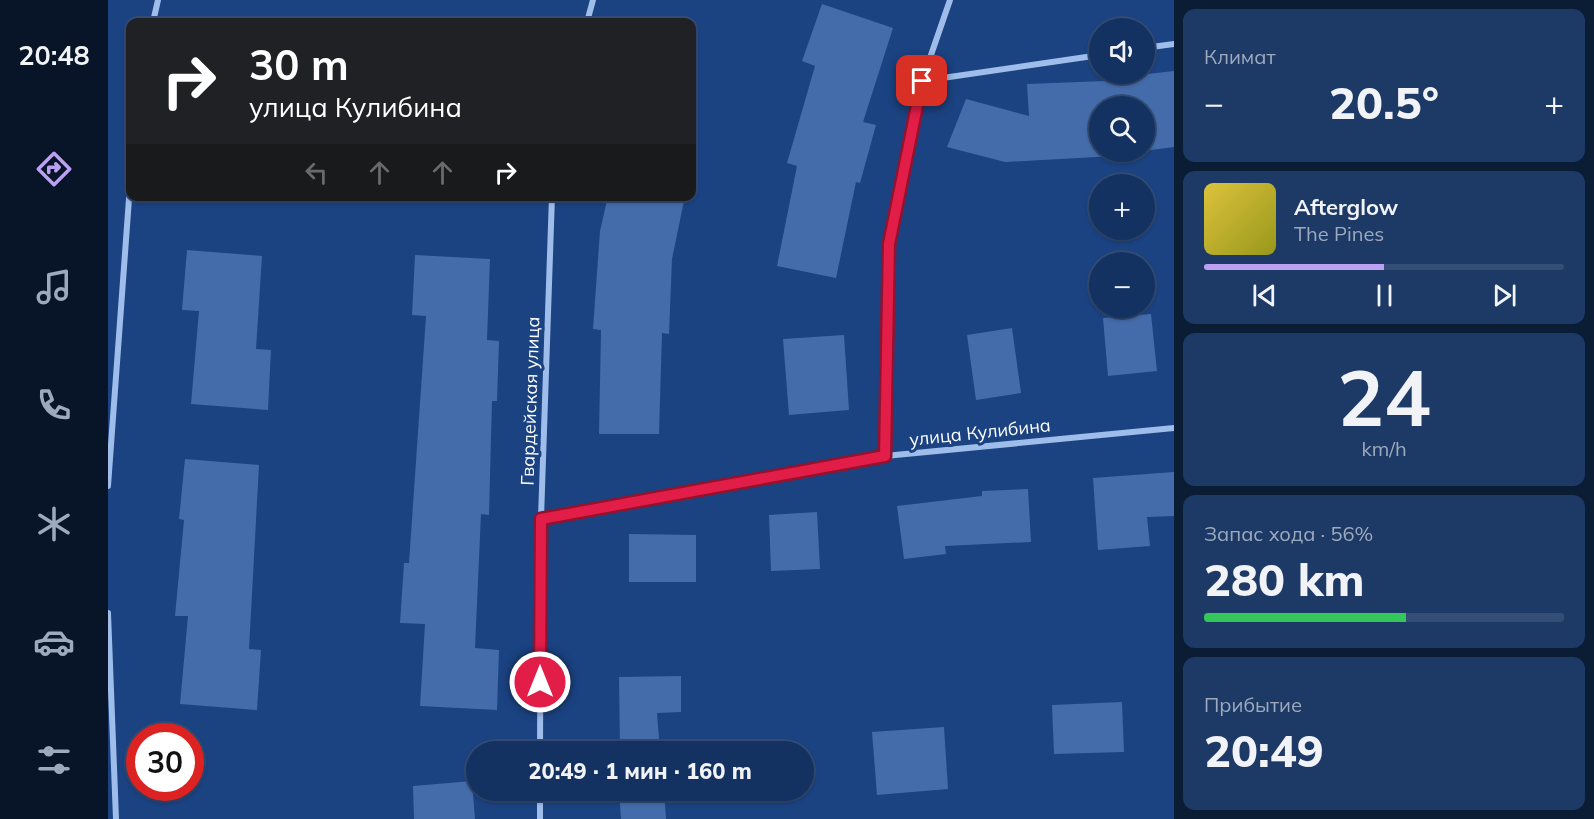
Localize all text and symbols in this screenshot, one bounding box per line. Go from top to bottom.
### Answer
map controls [1089,18,1155,318]
button: sound [1089,18,1155,84]
text: 20:48 [18,38,90,72]
text: 30 m [249,38,349,91]
icon: right [150,42,228,120]
text: Климат [1204,44,1276,69]
pin [896,55,947,106]
icon: arrive [905,64,938,97]
text: 20.5° [1329,74,1439,130]
text: − [1204,82,1224,123]
text: + [1544,82,1564,123]
text: улица Кулибина [249,90,462,124]
button: search [1089,96,1155,162]
icon: directions [33,148,75,190]
icon: left [300,156,333,189]
icon: ahead [363,156,396,189]
icon: ahead [426,156,459,189]
icon: right [489,156,522,189]
button: + [1089,174,1155,240]
text: Afterglow [1294,193,1398,221]
text: The Pines [1294,221,1384,246]
button: − [1089,252,1155,318]
icon: music [33,266,75,308]
icon: previous [1248,279,1281,312]
icon: pause [1368,279,1401,312]
icon: next [1488,279,1521,312]
street label: Гвардейская улица [516,316,544,486]
text: 24 [1337,348,1431,446]
icon: phone [33,384,75,426]
street label: улица Кулибина [908,413,1052,451]
text: km/h [1361,436,1407,461]
icon: climate [33,503,75,545]
text: Запас хода · 56% [1204,521,1373,546]
text: 280 km [1204,551,1365,607]
icon: car [33,621,75,663]
position arrow [508,650,572,714]
text: Прибытие [1204,692,1302,717]
text: 20:49 [1204,722,1324,778]
speed limit sign: 30 [126,723,204,801]
icon: filters [33,739,75,781]
text: 20:49 · 1 мин · 160 m [528,757,752,785]

